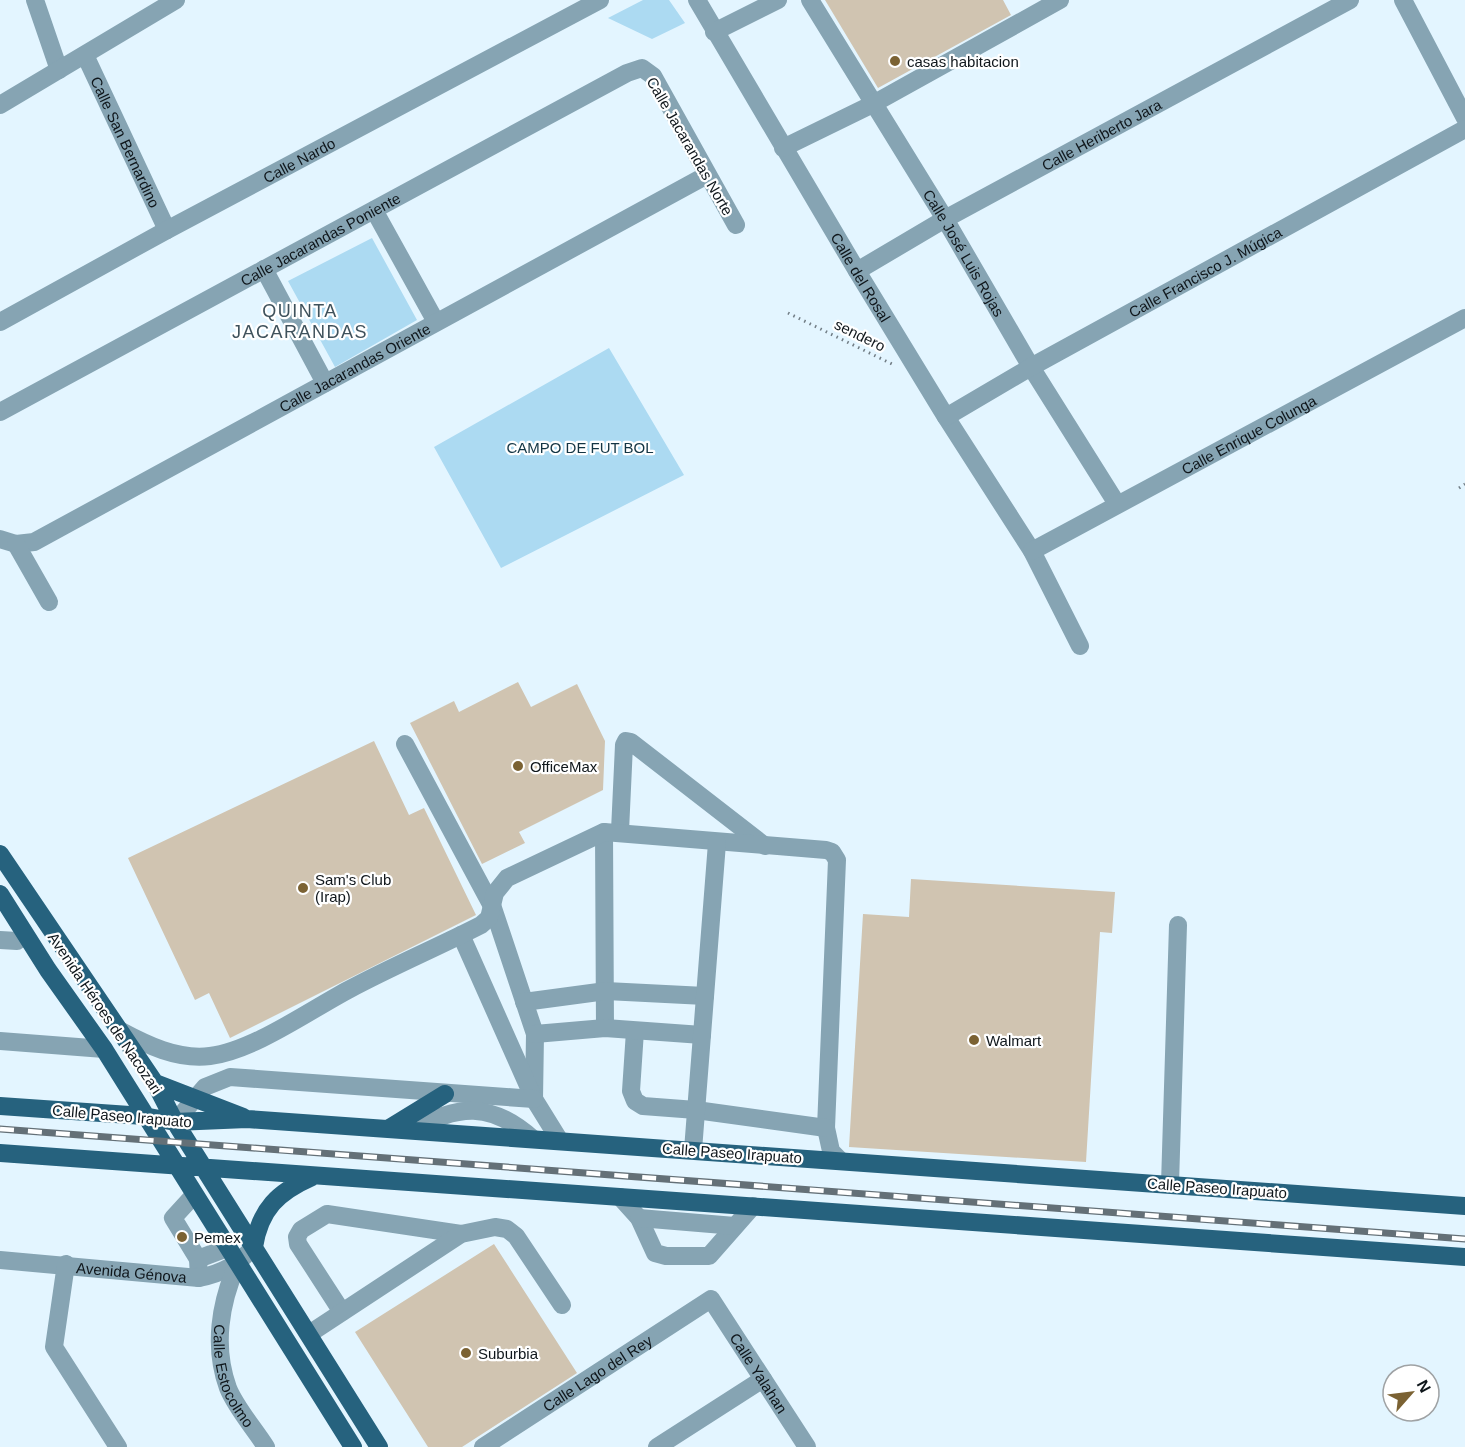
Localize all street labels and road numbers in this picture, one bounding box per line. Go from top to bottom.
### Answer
street label: Calle San Bernardino [88,74,164,210]
street label: Calle Jacarandas Norte [643,74,737,218]
street label: Calle Heriberto Jara [1039,95,1165,174]
street label: Calle Nardo [260,134,338,186]
street label: Calle José Luis Rojas [920,186,1008,319]
street label: Calle Jacarandas Poniente [237,189,403,289]
street label: Calle Francisco J. Múgica [1126,223,1285,320]
street label: Calle del Rosal [828,229,894,325]
street label: sendero [832,315,888,355]
street label: Calle Jacarandas Oriente [276,319,433,415]
street label: Calle Enrique Colunga [1178,391,1319,478]
street label: Avenida Héroes de Nacozari [45,929,165,1097]
street label: Calle Paseo Irapuato [51,1101,193,1131]
street label: Calle Paseo Irapuato [662,1140,802,1166]
street label: Calle Paseo Irapuato [1147,1175,1287,1201]
street label: Avenida Génova [76,1258,188,1285]
street label: Calle Estocolmo [211,1324,258,1430]
street label: Calle Yalahan [727,1330,791,1416]
street label: Calle Lago del Rey [539,1331,655,1415]

